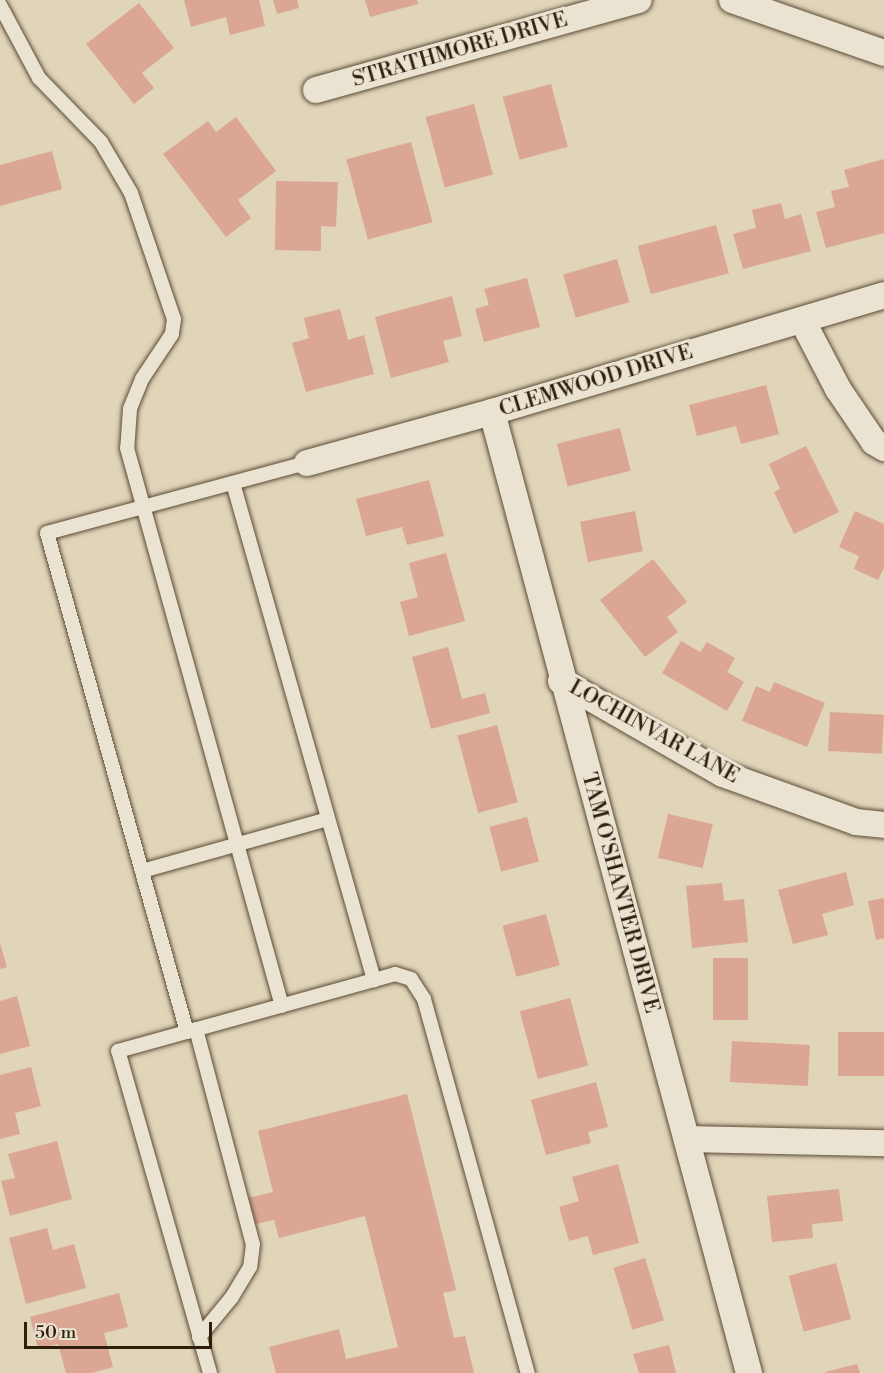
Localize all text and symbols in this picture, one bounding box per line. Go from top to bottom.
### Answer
street label: STRATHMORE DRIVE [349,7,571,93]
street label: CLEMWOOD DRIVE [496,340,696,422]
street label: LOCHINVAR LANE [565,675,743,789]
street label: TAM O'SHANTER DRIVE [576,770,664,1016]
scale bar [27,1310,214,1348]
text: 50 m [35,1321,76,1344]

